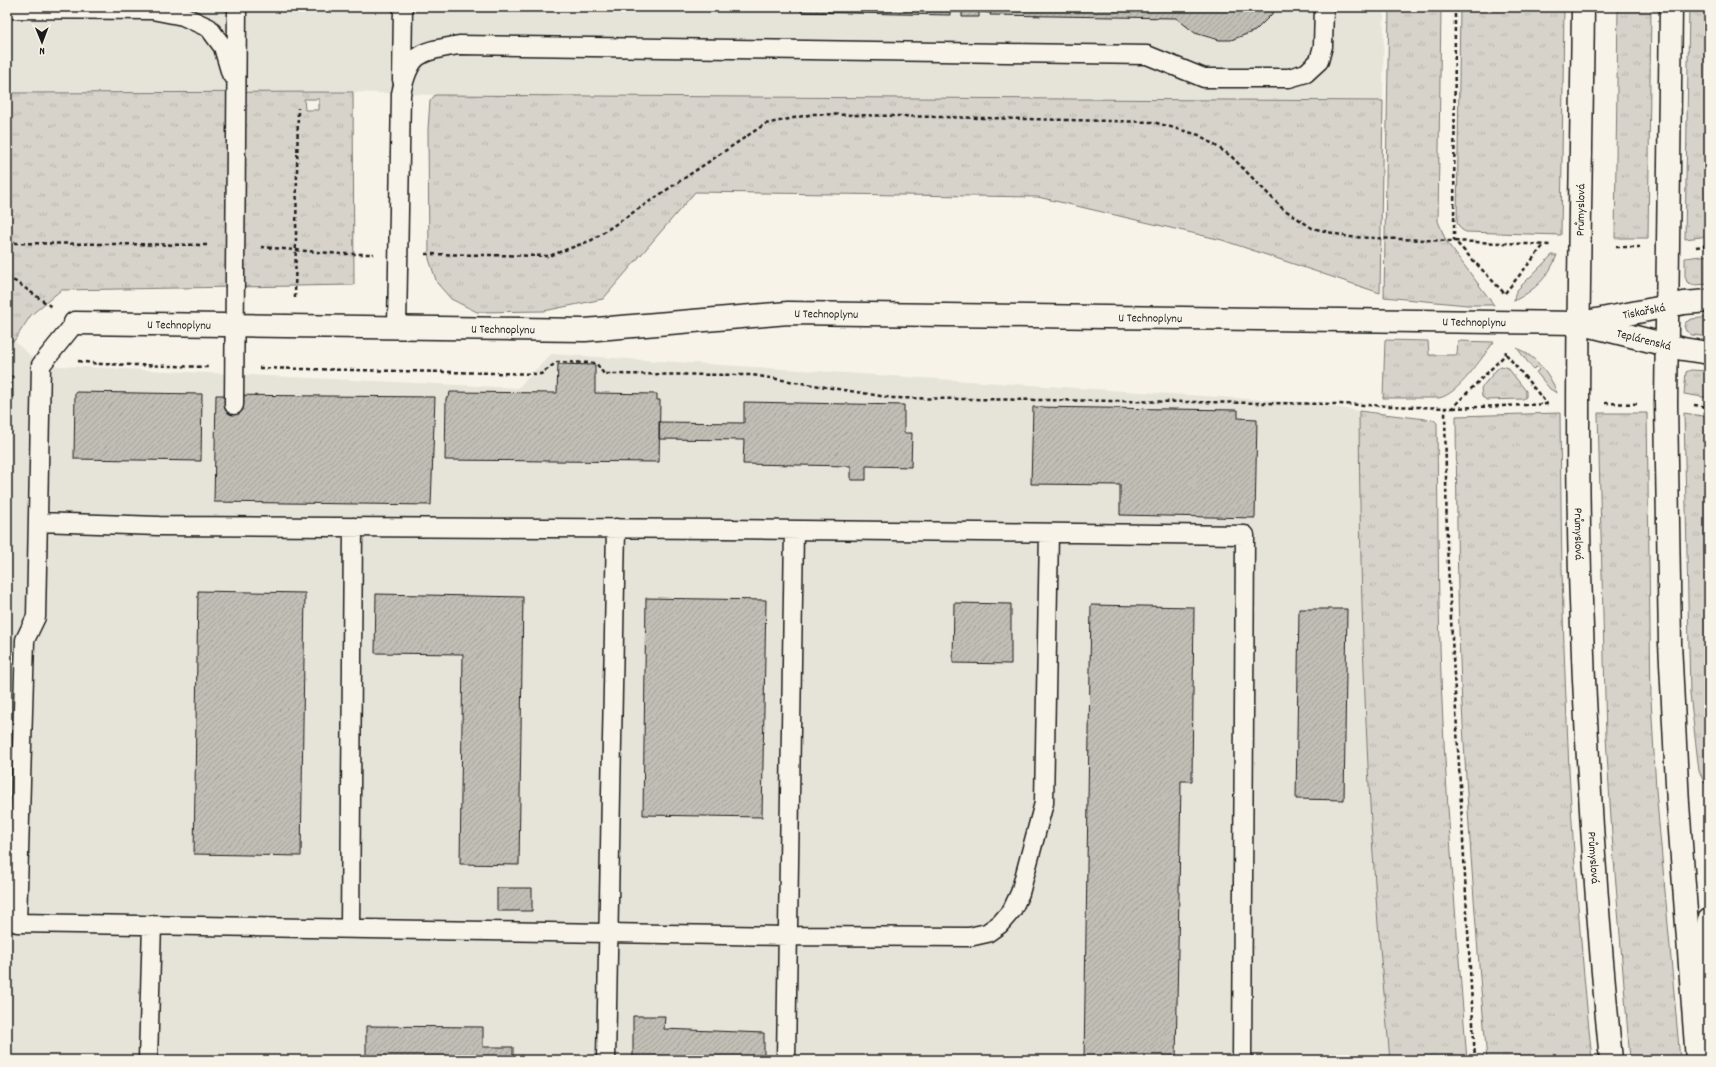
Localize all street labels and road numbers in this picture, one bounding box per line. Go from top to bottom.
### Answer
street label: Průmyslová [1573,184,1590,236]
street label: Tiskařská [1621,300,1667,325]
street label: U Technoplynu [794,306,858,324]
street label: U Technoplynu [1118,310,1182,328]
street label: U Technoplynu [1442,314,1506,332]
street label: U Technoplynu [147,317,211,335]
street label: U Technoplynu [471,321,535,339]
street label: Teplárenská [1615,326,1673,356]
street label: Průmyslová [1569,508,1587,560]
street label: Průmyslová [1582,831,1603,884]

